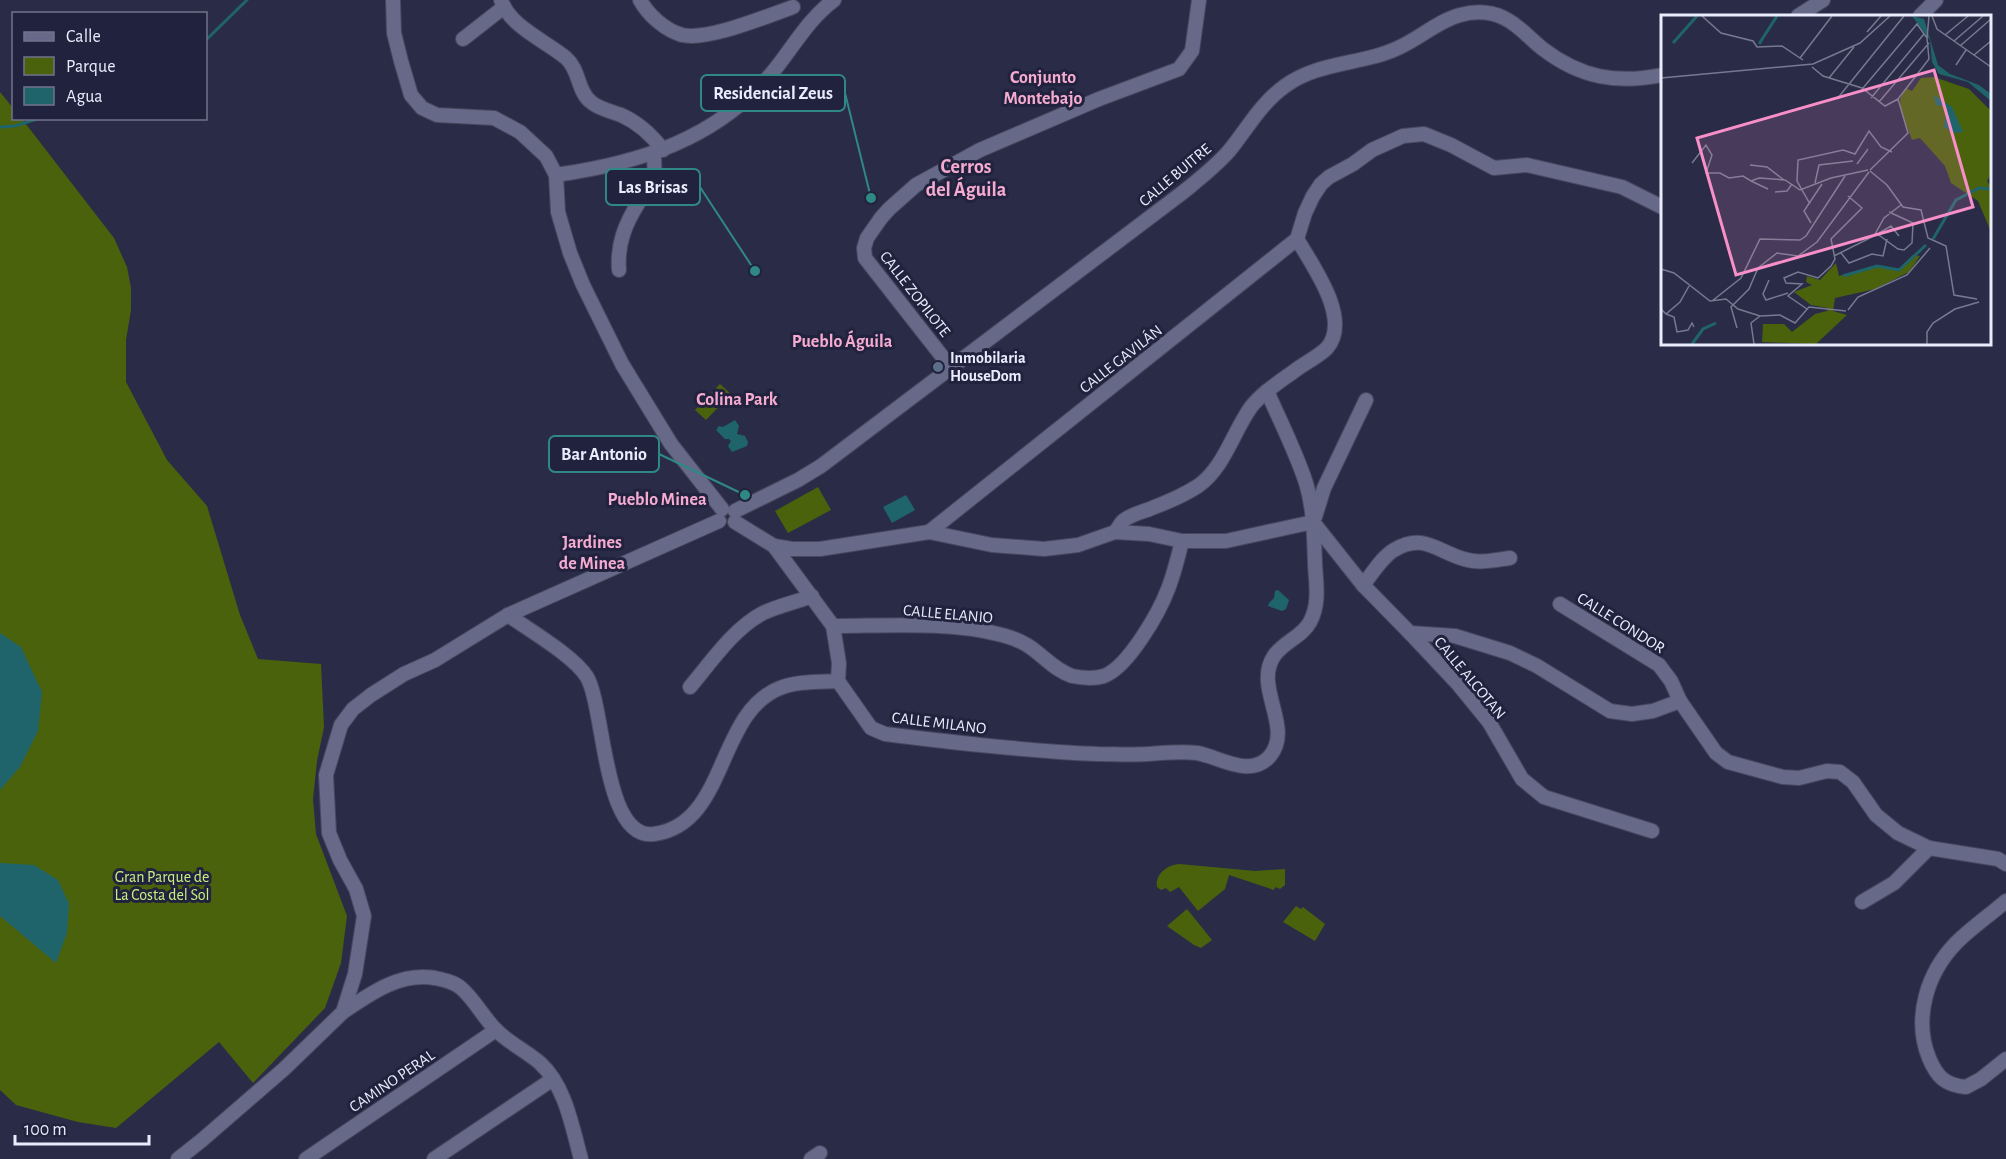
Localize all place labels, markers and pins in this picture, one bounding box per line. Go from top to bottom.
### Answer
callout: Residencial Zeus [701,75,845,111]
callout: Las Brisas [606,169,700,205]
place label: Inmobilaria HouseDom [950,350,1026,384]
marker: Inmobilaria HouseDom [931,360,945,374]
callout: Bar Antonio [549,436,659,472]

